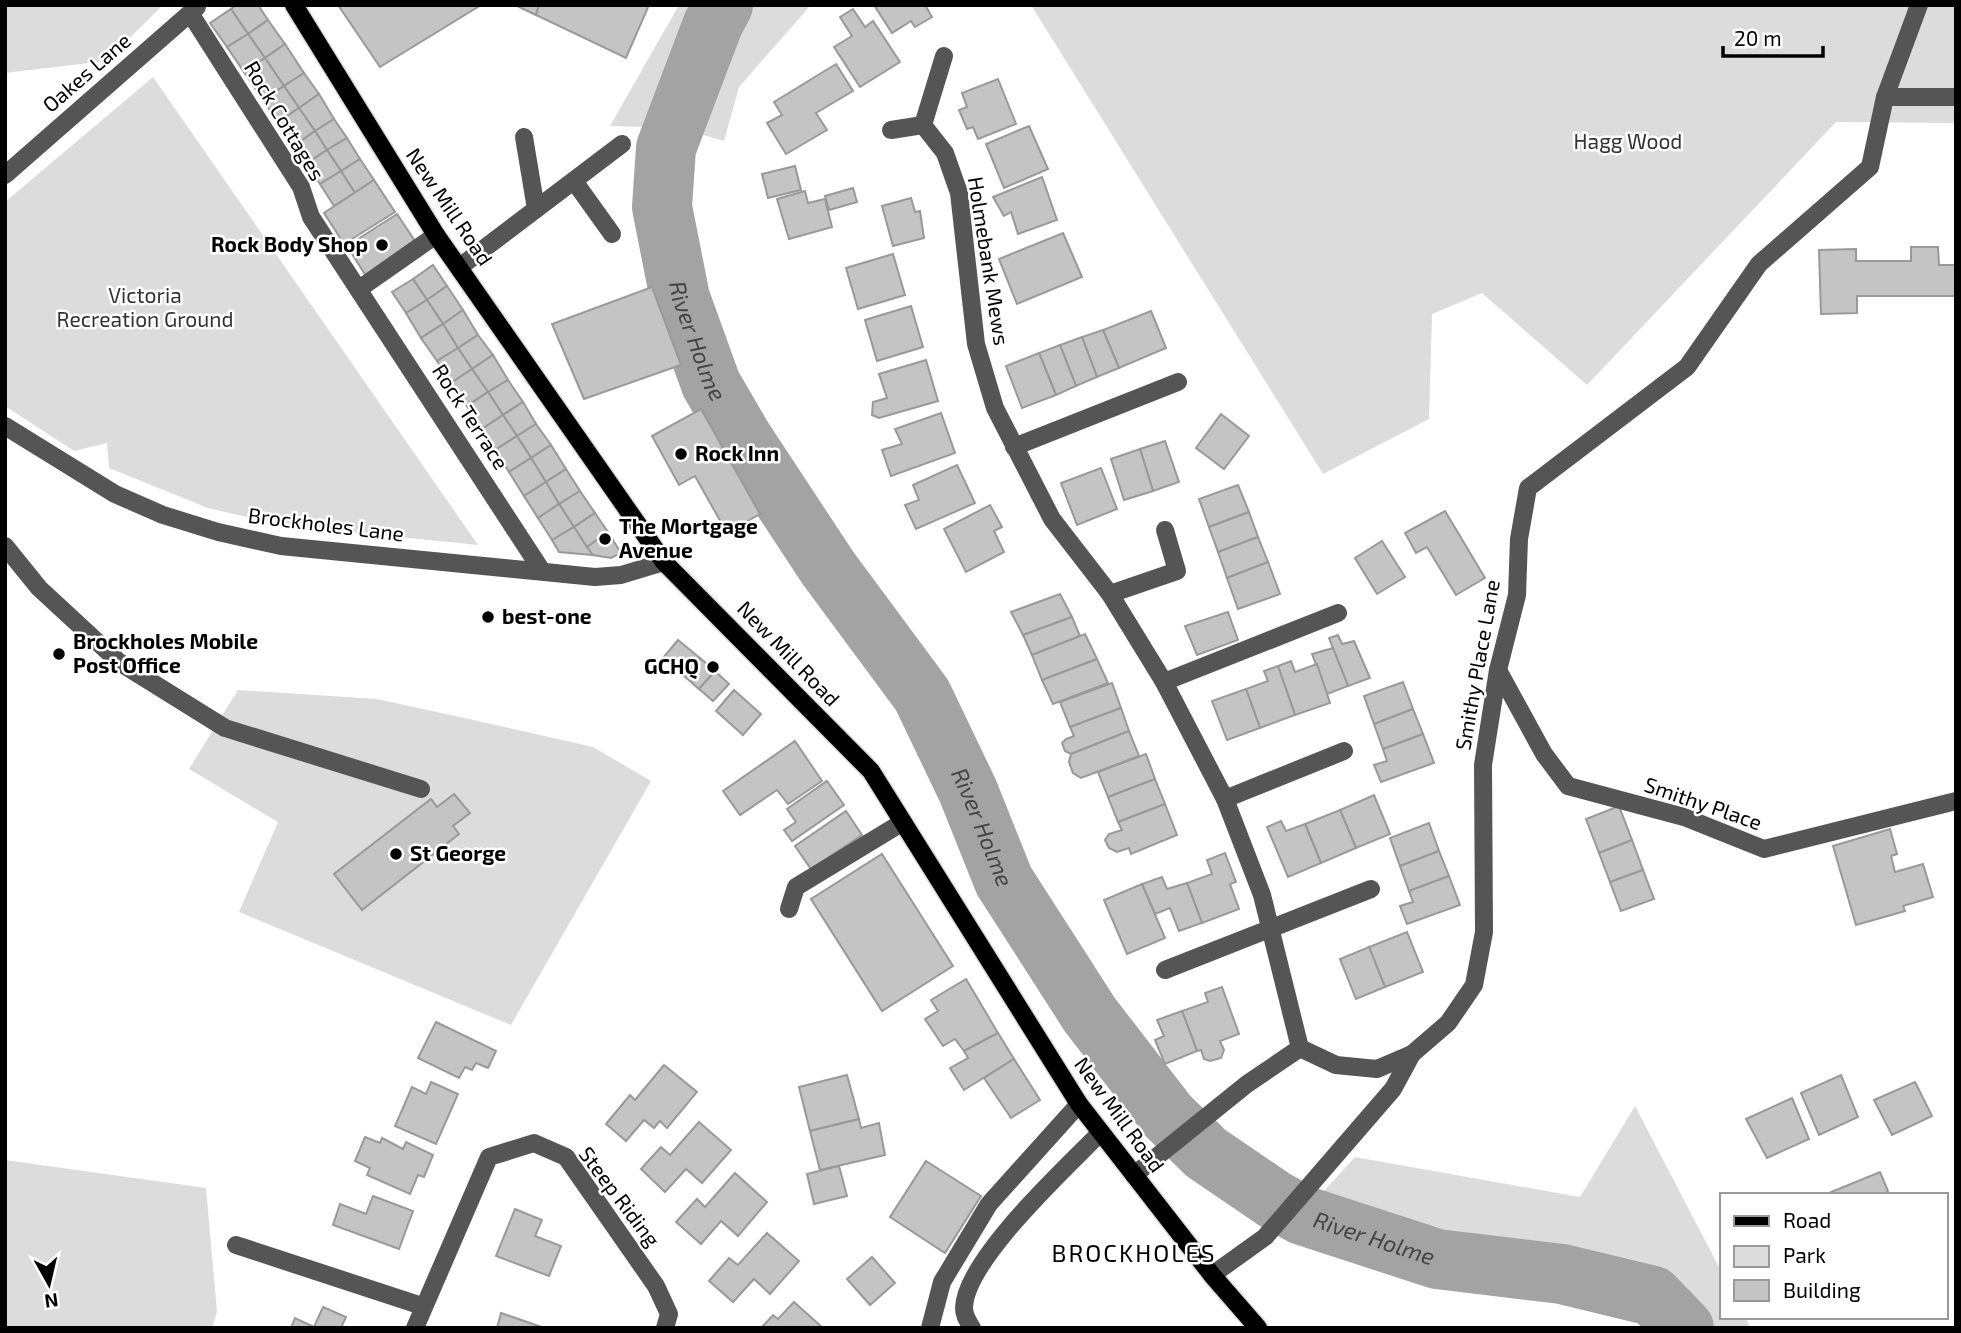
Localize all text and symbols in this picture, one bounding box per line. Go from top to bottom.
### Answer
scale bar [1723,14,1823,58]
text: 20 m [1734,25,1782,50]
street label: Oakes Lane [37,27,135,117]
street label: Rock Cottages [240,56,331,185]
park label: Hagg Wood [1574,128,1682,153]
street label: New Mill Road [402,143,499,270]
street label: Holmebank Mews [964,175,1015,347]
place label: Rock Body Shop [211,231,368,257]
marker: Rock Body Shop [374,237,390,253]
water label: River Holme [664,279,733,406]
park label: Victoria Recreation Ground [57,282,233,331]
street label: Rock Terrace [428,359,515,474]
place label: Rock Inn [695,440,779,465]
marker: Rock Inn [673,446,689,462]
street label: Brockholes Lane [247,502,406,545]
place label: The Mortgage Avenue [619,513,758,562]
marker: The Mortgage Avenue [597,531,613,547]
street label: Smithy Place Lane [1449,577,1504,752]
street label: New Mill Road [733,595,845,711]
place label: best-one [502,603,592,628]
marker: best-one [480,609,496,625]
place label: Brockholes Mobile Post Office [73,628,258,677]
marker: Brockholes Mobile Post Office [51,646,67,662]
place label: GCHQ [644,653,699,679]
marker: GCHQ [705,659,721,675]
water label: River Holme [946,763,1020,890]
street label: Smithy Place [1642,771,1765,834]
place label: St George [410,840,506,865]
marker: St George [388,846,404,862]
street label: New Mill Road [1070,1052,1170,1177]
street label: Steep Riding [575,1141,666,1251]
legend [1720,1193,1947,1319]
water label: River Holme [1310,1205,1439,1270]
text: Road [1783,1207,1831,1232]
district label: BROCKHOLES [1052,1238,1216,1267]
text: Park [1783,1242,1826,1267]
north arrow [14,1249,84,1319]
text: Building [1783,1277,1861,1302]
text: N [43,1289,60,1314]

